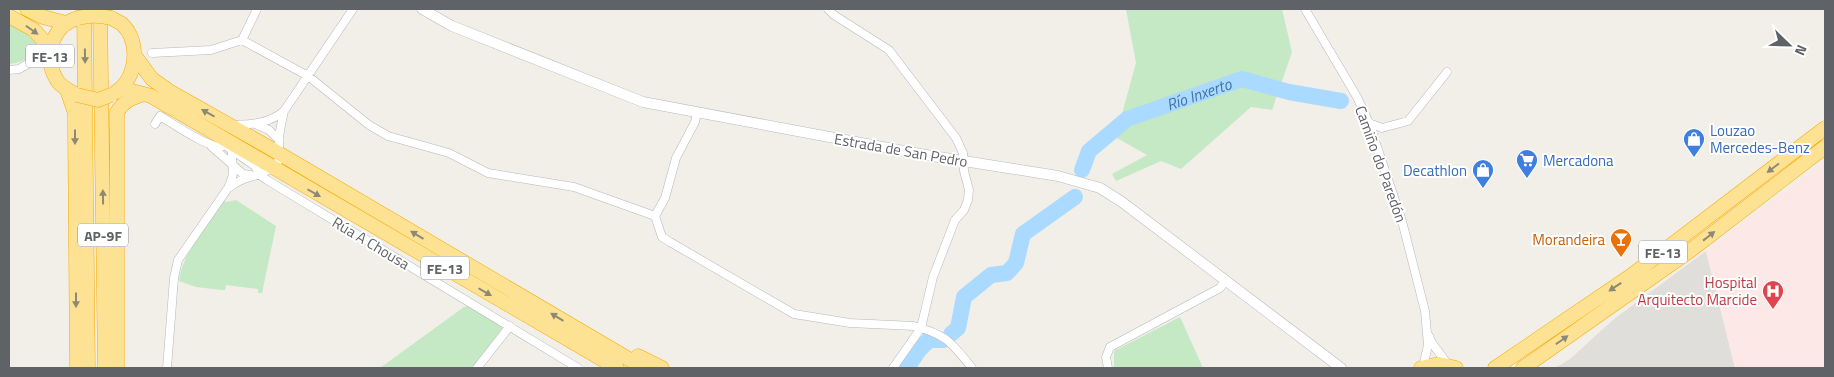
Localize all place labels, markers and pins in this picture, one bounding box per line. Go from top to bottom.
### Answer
place label: Louzao Mercedes-Benz [1710,119,1810,159]
shop icon: Louzao Mercedes-Benz [1682,127,1706,158]
supermarket icon: Mercadona [1515,148,1539,179]
place label: Mercadona [1543,149,1614,172]
shop icon: Decathlon [1471,158,1495,189]
place label: Decathlon [1403,159,1467,182]
bar icon: Morandeira [1609,227,1633,258]
place label: Morandeira [1532,228,1605,251]
place label: Hospital Arquitecto Marcide [1638,271,1757,311]
hospital icon: Hospital Arquitecto Marcide [1761,279,1785,310]

